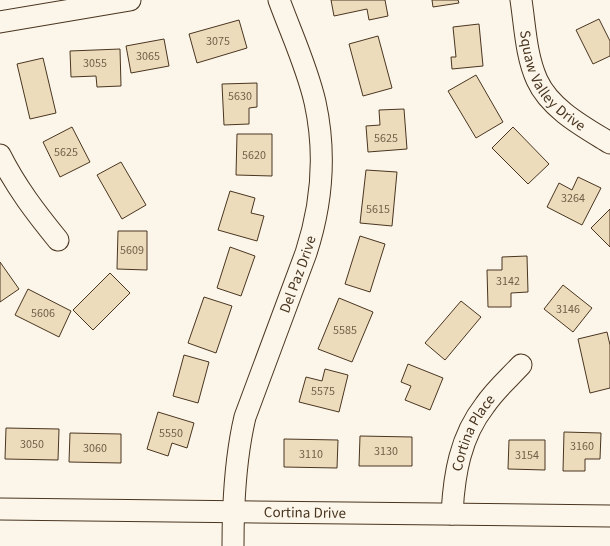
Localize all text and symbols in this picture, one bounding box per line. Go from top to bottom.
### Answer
street label: Squaw Valley Drive [514,29,590,136]
house number: 3075 [206,33,230,50]
house number: 3065 [136,48,160,65]
house number: 3055 [83,55,107,72]
house number: 5630 [228,88,252,105]
house number: 5625 [374,130,398,147]
house number: 5625 [54,144,78,161]
house number: 5620 [242,147,266,164]
house number: 3264 [561,190,585,207]
house number: 5615 [366,201,390,218]
street label: Del Paz Drive [275,233,322,316]
house number: 5609 [120,242,144,259]
house number: 3142 [496,273,520,290]
house number: 3146 [556,301,580,318]
house number: 5606 [31,305,55,322]
house number: 5585 [333,322,357,339]
house number: 5575 [311,383,335,400]
street label: Cortina Place [447,390,500,473]
house number: 5550 [159,425,183,442]
house number: 3050 [20,436,44,453]
house number: 3160 [570,438,594,455]
house number: 3060 [83,440,107,457]
house number: 3130 [374,443,398,460]
house number: 3110 [299,446,323,463]
house number: 3154 [515,447,539,464]
street label: Cortina Drive [264,502,346,524]

